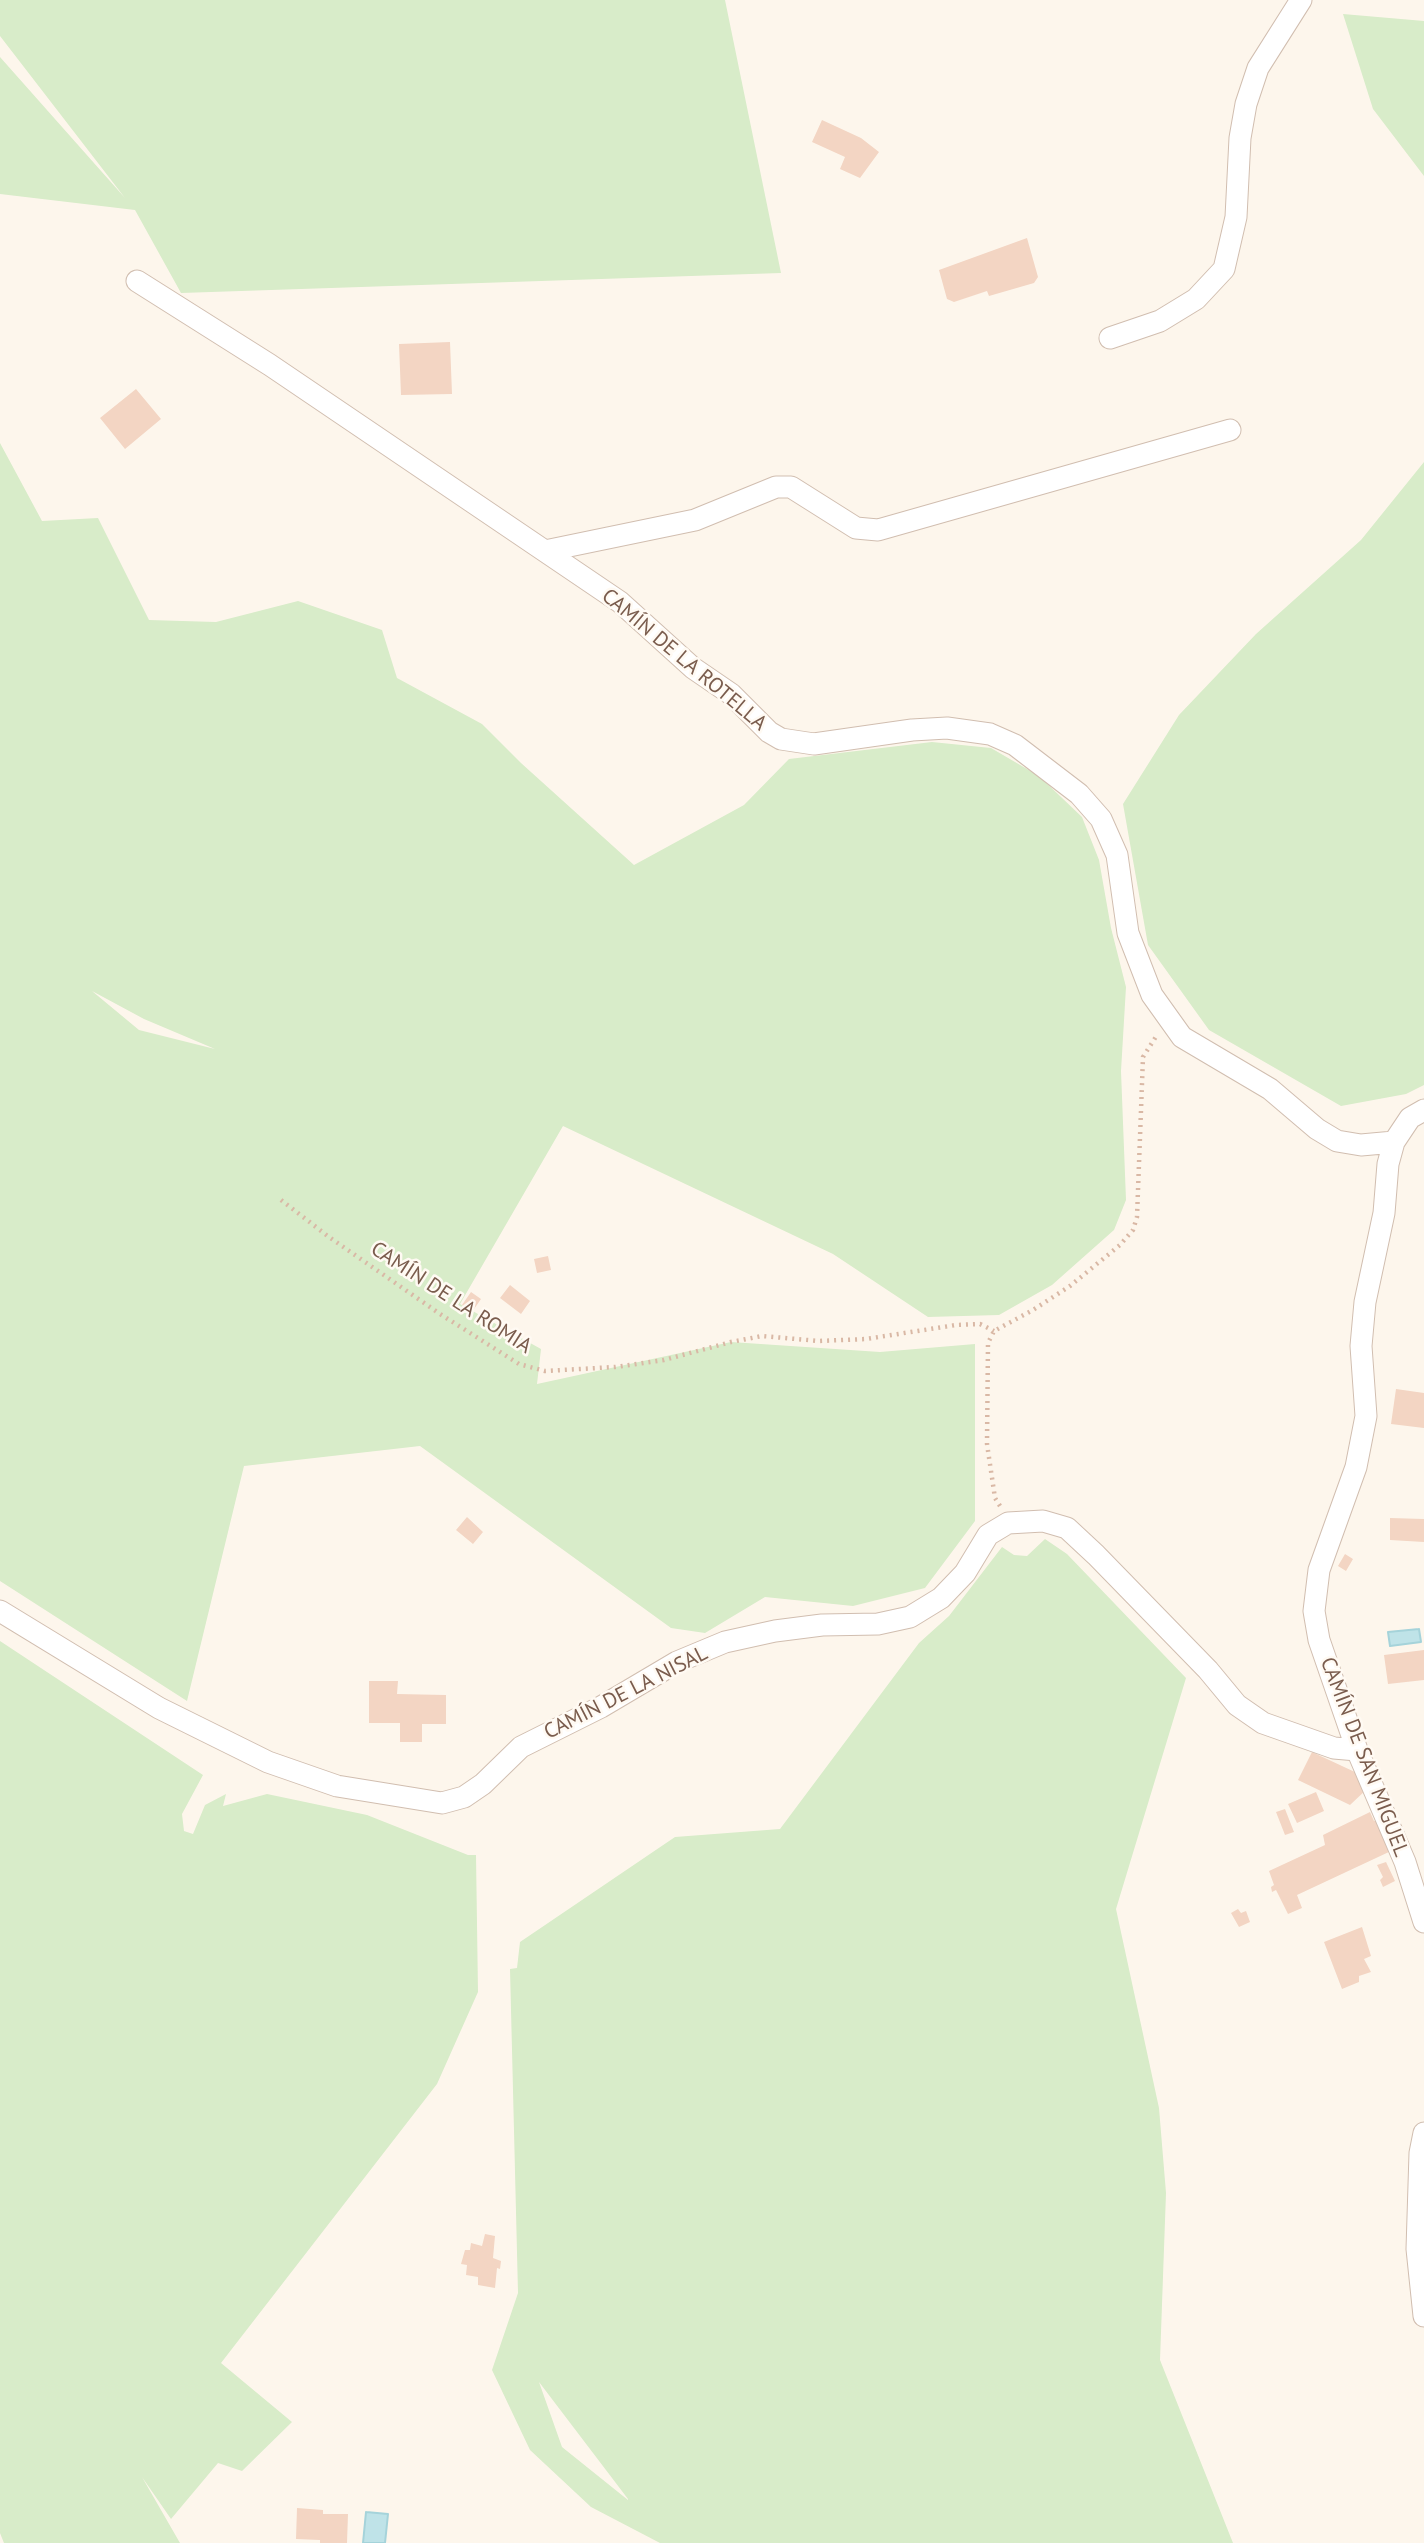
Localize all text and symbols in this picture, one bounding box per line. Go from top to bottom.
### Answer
street label: CAMÍN DE LA ROTELLA [596,584,772,736]
street label: CAMÍN DE LA ROMIA [366,1237,536,1359]
street label: CAMÍN DE LA NISAL [540,1641,712,1745]
street label: CAMÍN DE SAN MIGUEL [1314,1654,1414,1860]

